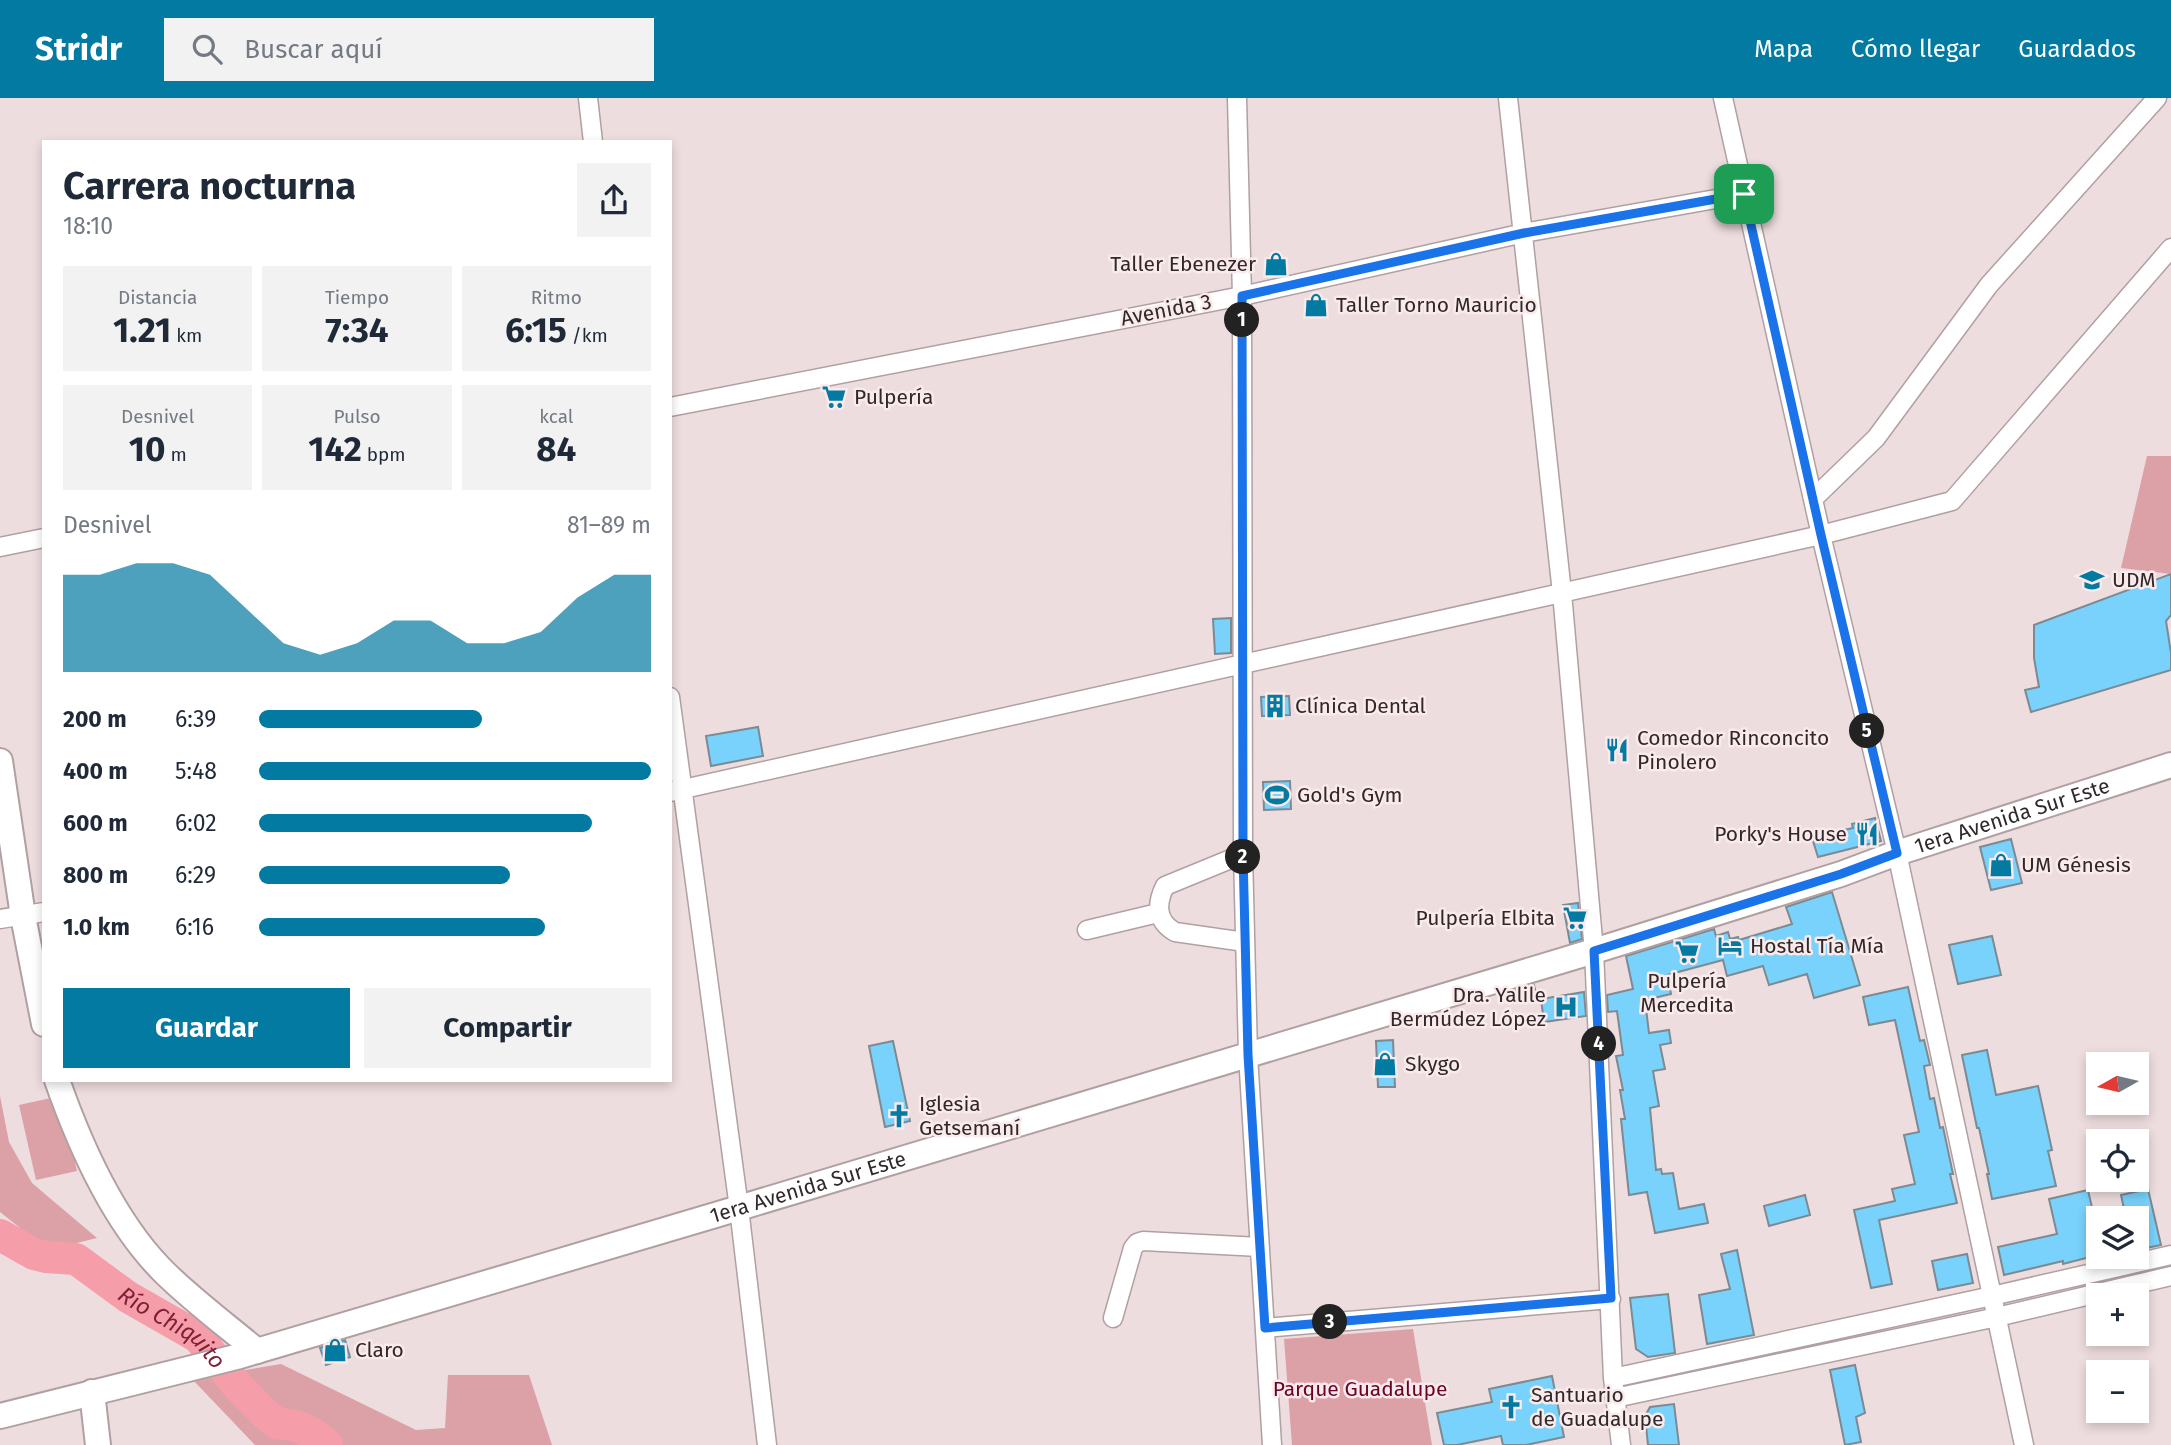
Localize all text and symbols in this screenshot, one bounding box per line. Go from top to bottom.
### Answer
search box [164,18,654,81]
text: Stridr [35,29,122,69]
icon: search [188,30,226,68]
text: Buscar aquí [244,34,383,65]
text: Mapa [1754,35,1813,63]
text: Cómo llegar [1851,35,1980,63]
text: Guardados [2018,35,2136,63]
text: Carrera nocturna [63,163,356,209]
button: share [577,163,651,237]
pin [1714,164,1774,224]
icon: arrive [1725,175,1763,213]
text: 18:10 [63,212,113,240]
shop icon: Taller Ebenezer [1262,250,1290,278]
place label: Taller Ebenezer [1110,251,1256,277]
text: Distancia [118,286,197,309]
text: Tiempo [325,286,389,309]
text: Ritmo [531,286,582,309]
street label: Avenida 3 [1118,288,1214,332]
shop icon: Taller Torno Mauricio [1302,291,1330,319]
place label: Taller Torno Mauricio [1336,292,1537,318]
pin: 1 [1224,302,1260,338]
text: 1 [1237,308,1246,331]
text: 1.21 [113,309,171,351]
text: 7:34 [325,309,389,351]
text: 6:15 [505,309,567,351]
text: km [171,324,202,347]
text: /km [567,324,608,347]
supermarket icon: Pulpería [820,383,848,411]
place label: Pulpería [854,384,933,410]
text: Desnivel [121,405,194,428]
text: Pulso [333,405,381,428]
text: kcal [539,405,573,428]
text: 10 [129,428,165,470]
text: 142 [308,428,362,470]
text: 84 [536,428,576,470]
text: m [165,443,187,466]
text: bpm [362,443,406,466]
text: Desnivel [63,511,152,539]
text: 81–89 m [567,511,651,539]
school or university icon: UDM [2078,566,2106,594]
place label: UDM [2112,567,2156,593]
building icon: Clínica Dental [1261,692,1289,720]
place label: Clínica Dental [1295,693,1426,719]
text: 200 m [63,705,127,733]
text: 6:39 [175,705,216,733]
pin: 5 [1850,714,1884,748]
text: 5 [1861,719,1872,742]
place label: Comedor Rinconcito Pinolero [1637,725,1829,775]
restaurant icon: Comedor Rinconcito Pinolero [1603,736,1631,764]
text: 400 m [63,757,128,785]
text: 5:48 [175,757,217,785]
street label: 1era Avenida Sur Este [1911,773,2113,860]
sports icon: Gold's Gym [1263,781,1291,809]
place label: Gold's Gym [1297,782,1402,808]
text: 600 m [63,809,128,837]
text: 6:02 [175,809,217,837]
restaurant icon: Porky's House [1853,820,1881,848]
place label: Porky's House [1714,821,1847,847]
pin: 2 [1226,840,1260,874]
text: 2 [1238,845,1247,868]
shop icon: UM Génesis [1987,851,2015,879]
place label: UM Génesis [2021,852,2131,878]
text: 800 m [63,861,128,889]
text: 6:29 [175,861,216,889]
supermarket icon: Pulpería Elbita [1561,904,1589,932]
place label: Pulpería Elbita [1416,905,1555,931]
text: 1.0 km [63,913,130,941]
text: 6:16 [175,913,214,941]
hotel icon: Hostal Tía Mía [1716,932,1744,960]
place label: Hostal Tía Mía [1750,933,1884,959]
supermarket icon: Pulpería Mercedita [1673,938,1701,966]
place label: Pulpería Mercedita [1640,968,1734,1018]
place label: Dra. Yalile Bermúdez López [1390,982,1546,1032]
button: Guardar [63,988,350,1068]
button: Compartir [364,988,651,1068]
hospital icon: Dra. Yalile Bermúdez López [1552,993,1580,1021]
pin: 4 [1582,1026,1616,1062]
text: 4 [1593,1032,1604,1055]
shop icon: Skygo [1371,1050,1399,1078]
place label: Skygo [1405,1051,1460,1077]
north arrow [2086,1052,2149,1115]
map controls [2086,1052,2149,1423]
place label: Iglesia Getsemaní [919,1091,1020,1141]
church icon: Iglesia Getsemaní [885,1102,913,1130]
button: locate [2086,1129,2149,1192]
street label: 1era Avenida Sur Este [707,1145,909,1229]
button: layers [2086,1206,2149,1269]
water label: Río Chiquito [113,1281,232,1374]
button: + [2086,1283,2149,1346]
pin: 3 [1312,1304,1348,1340]
text: 3 [1325,1310,1334,1333]
shop icon: Claro [321,1336,349,1364]
place label: Claro [355,1337,404,1363]
button: − [2086,1360,2149,1423]
park label: Parque Guadalupe [1273,1376,1447,1402]
place label: Santuario de Guadalupe [1531,1382,1664,1432]
church icon: Santuario de Guadalupe [1497,1393,1525,1421]

